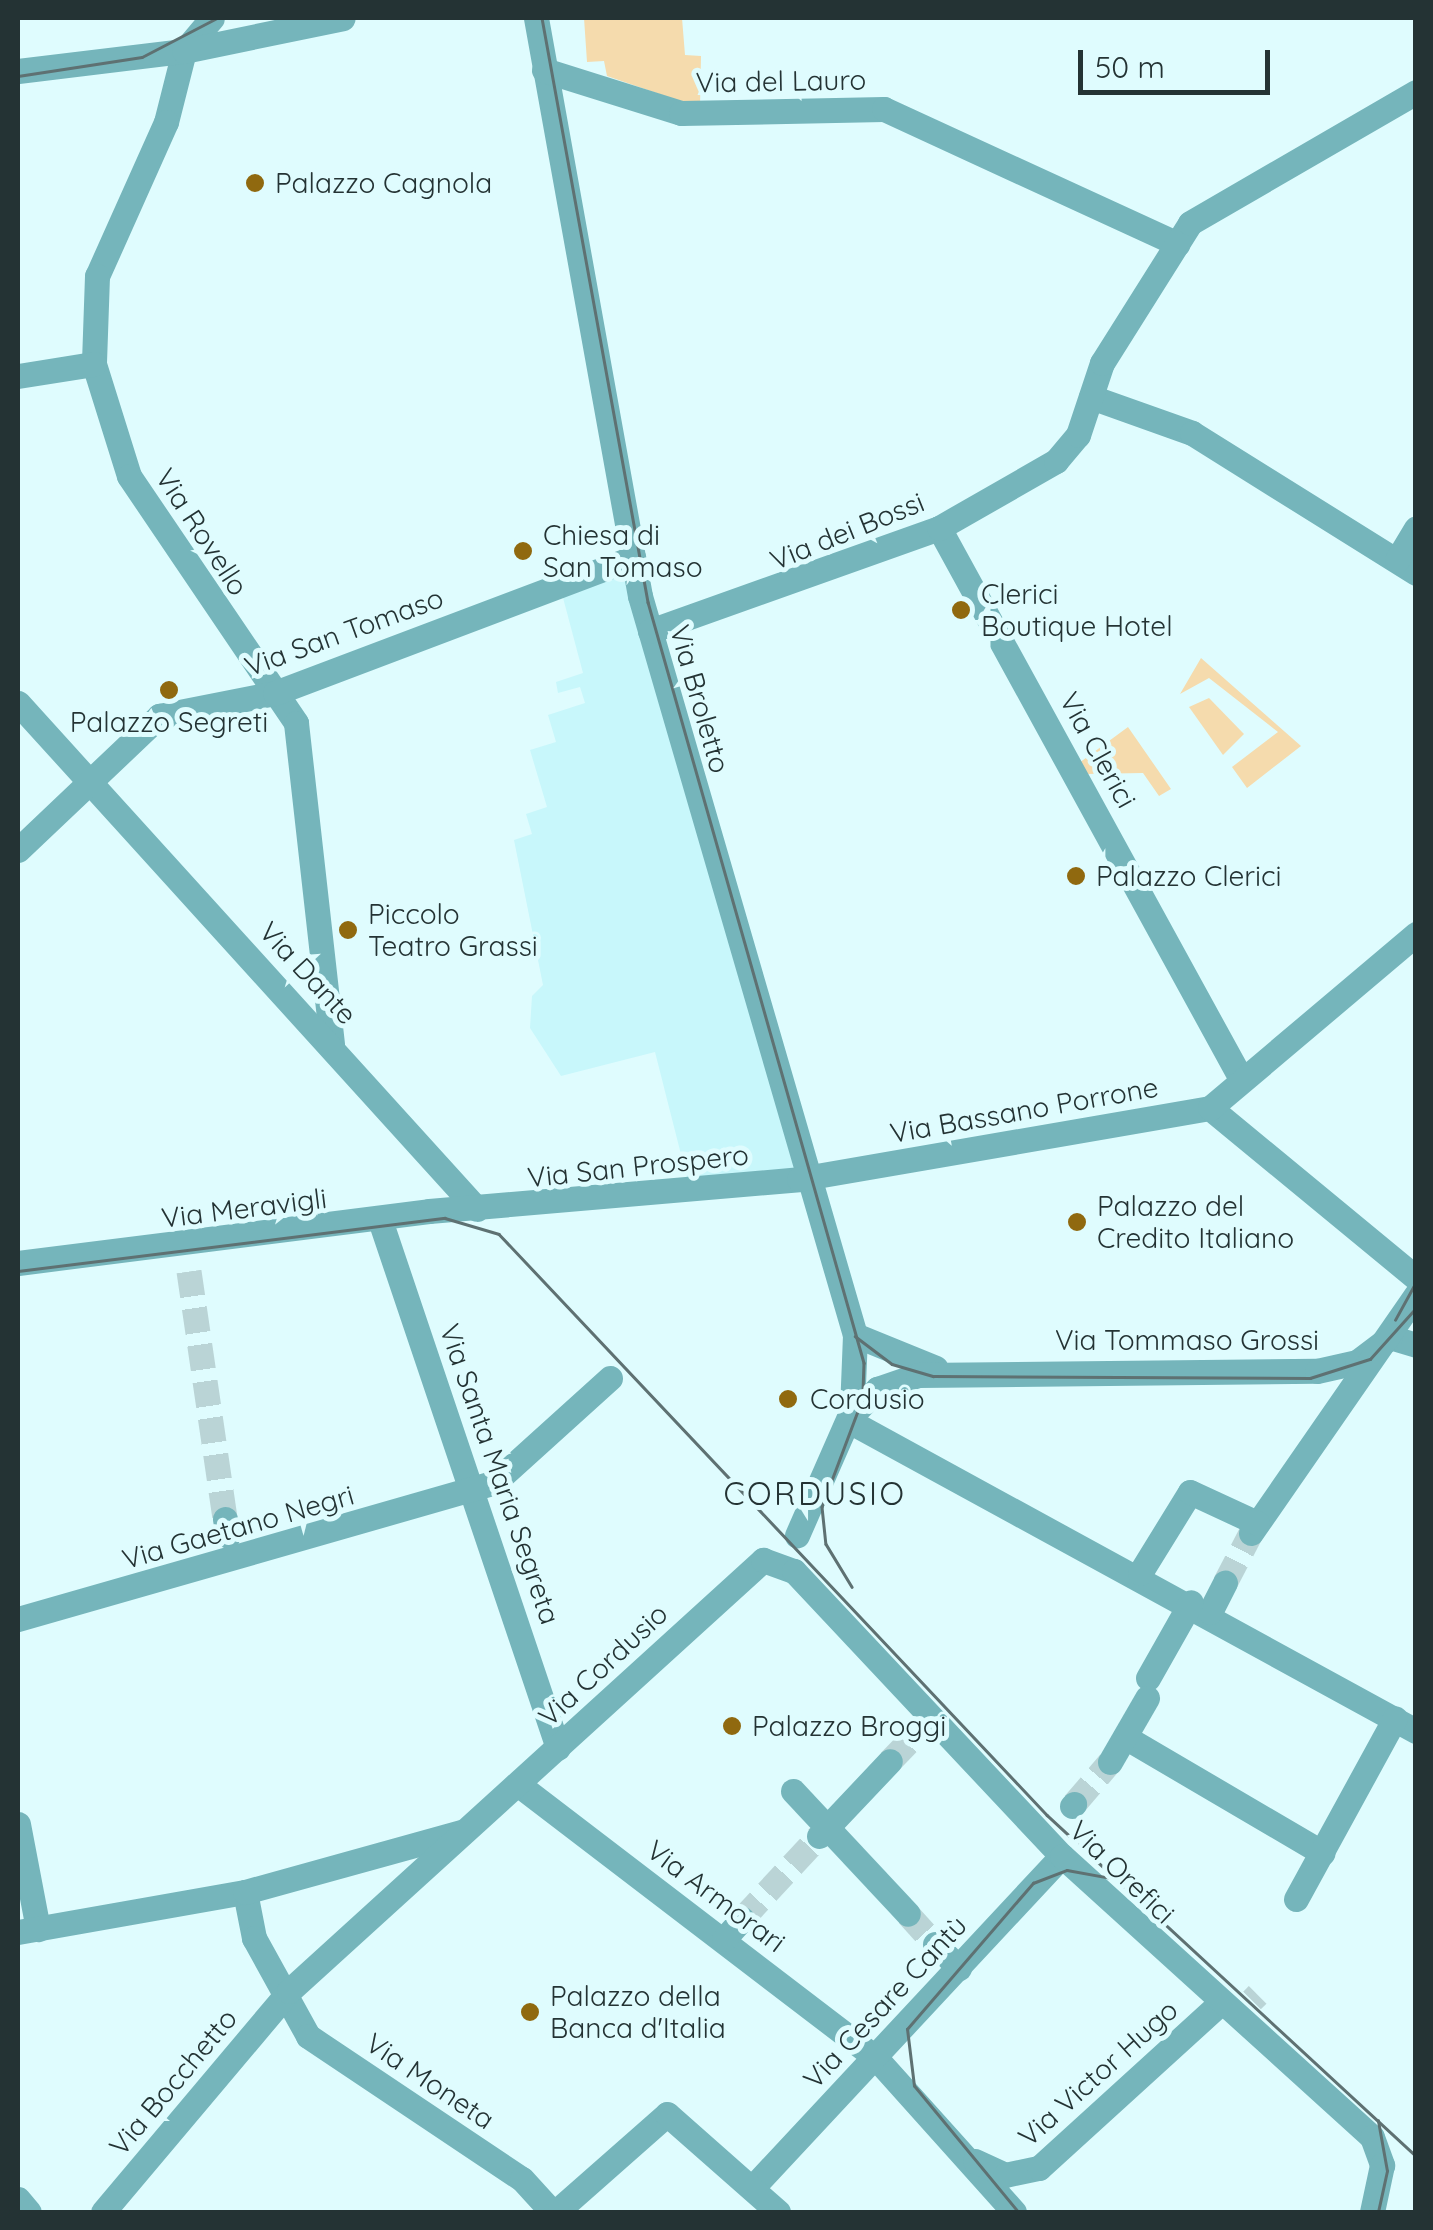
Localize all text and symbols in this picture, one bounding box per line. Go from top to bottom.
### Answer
scale bar [1083,30,1276,92]
text: 50 m [1095,48,1165,86]
street label: Via del Lauro [695,63,867,99]
place label: Palazzo Cagnola [275,166,492,200]
marker: Palazzo Cagnola [244,172,266,194]
street label: Via Rovello [149,462,255,602]
street label: Via dei Bossi [765,485,929,577]
place label: Chiesa di San Tomaso [543,518,703,584]
marker: Chiesa di San Tomaso [512,540,534,562]
place label: Clerici Boutique Hotel [981,577,1173,643]
street label: Via San Tomaso [240,581,448,683]
marker: Clerici Boutique Hotel [950,599,972,621]
street label: Via Broletto [663,621,737,777]
marker: Palazzo Segreti [158,679,180,701]
street label: Via Clerici [1053,686,1143,814]
place label: Palazzo Segreti [70,705,268,739]
place label: Palazzo Clerici [1096,859,1282,893]
marker: Palazzo Clerici [1065,865,1087,887]
place label: Piccolo Teatro Grassi [368,897,538,963]
street label: Via Dante [252,915,364,1031]
marker: Piccolo Teatro Grassi [337,919,359,941]
street label: Via Bassano Porrone [887,1070,1161,1150]
street label: Via San Prospero [526,1138,750,1194]
street label: Via Meravigli [160,1181,328,1235]
place label: Palazzo del Credito Italiano [1097,1189,1294,1255]
marker: Palazzo del Credito Italiano [1066,1211,1088,1233]
street label: Via Santa Maria Segreta [433,1320,567,1628]
street label: Via Tommaso Grossi [1055,1323,1319,1357]
place label: Cordusio [810,1382,925,1416]
marker: Cordusio [775,1386,801,1412]
district label: CORDUSIO [724,1474,906,1512]
street label: Via Gaetano Negri [118,1478,358,1576]
street label: Via Cordusio [532,1597,674,1733]
place label: Palazzo Broggi [752,1709,946,1743]
marker: Palazzo Broggi [721,1715,743,1737]
street label: Via Orefici [1062,1814,1182,1930]
street label: Via Armorari [640,1833,792,1959]
street label: Via Cesare Cantù [796,1909,974,2095]
place label: Palazzo della Banca d'Italia [550,1979,726,2045]
street label: Via Victor Hugo [1011,1993,1185,2153]
marker: Palazzo della Banca d'Italia [519,2001,541,2023]
street label: Via Bocchetto [102,2002,244,2162]
street label: Via Moneta [359,2026,501,2136]

